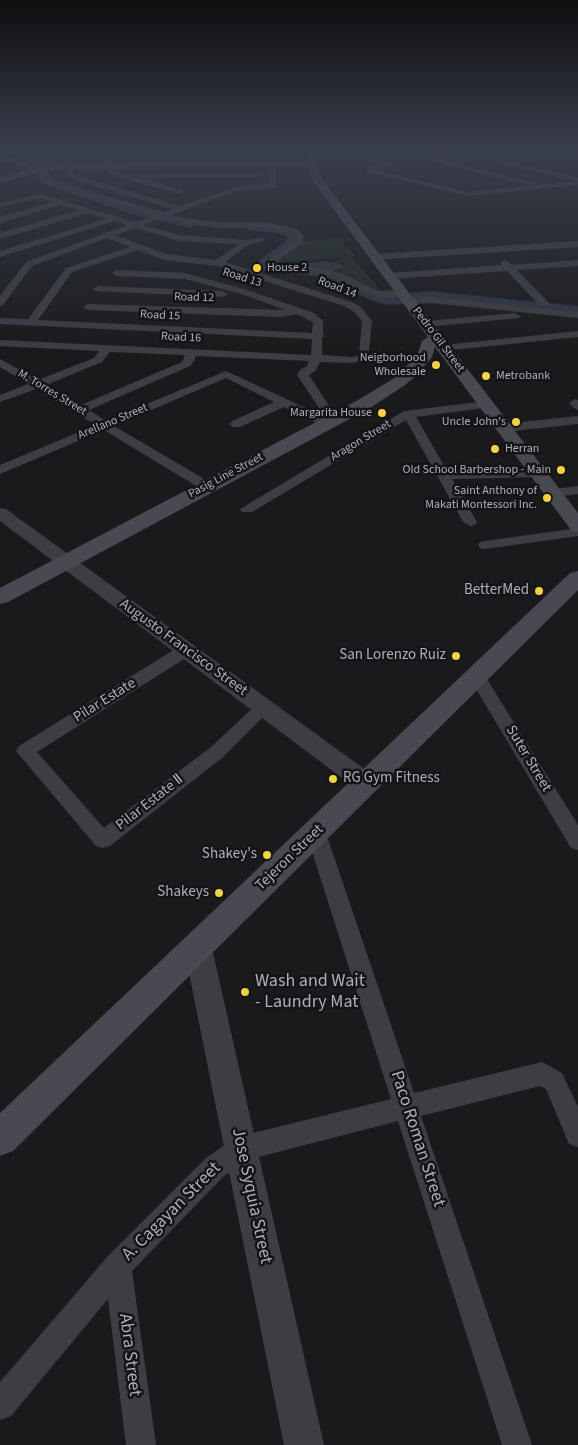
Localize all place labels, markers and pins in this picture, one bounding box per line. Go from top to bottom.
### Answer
place label: House 2 [267,261,307,275]
marker: House 2 [251,262,263,274]
place label: Neigborhood Wholesale [360,351,426,379]
marker: Neigborhood Wholesale [430,359,442,371]
place label: Metrobank [496,369,550,383]
marker: Metrobank [480,370,492,382]
place label: Margarita House [290,406,372,420]
marker: Margarita House [376,407,388,419]
place label: Uncle John's [442,415,506,429]
marker: Uncle John's [510,416,522,428]
place label: Herran [505,442,539,456]
marker: Herran [489,443,501,455]
place label: Old School Barbershop - Main [403,463,551,477]
marker: Old School Barbershop - Main [555,464,567,476]
place label: Saint Anthony of Makati Montessori Inc. [425,484,537,512]
marker: Saint Anthony of Makati Montessori Inc. [541,492,553,504]
place label: BetterMed [464,582,529,600]
marker: BetterMed [533,585,545,597]
place label: San Lorenzo Ruiz [339,647,446,665]
marker: San Lorenzo Ruiz [450,650,462,662]
place label: RG Gym Fitness [343,770,440,788]
marker: RG Gym Fitness [327,773,339,785]
place label: Shakey's [202,846,257,864]
marker: Shakey's [261,849,273,861]
place label: Shakeys [157,884,209,902]
marker: Shakeys [213,887,225,899]
place label: Wash and Wait - Laundry Mat [255,971,365,1014]
marker: Wash and Wait - Laundry Mat [239,986,251,998]

